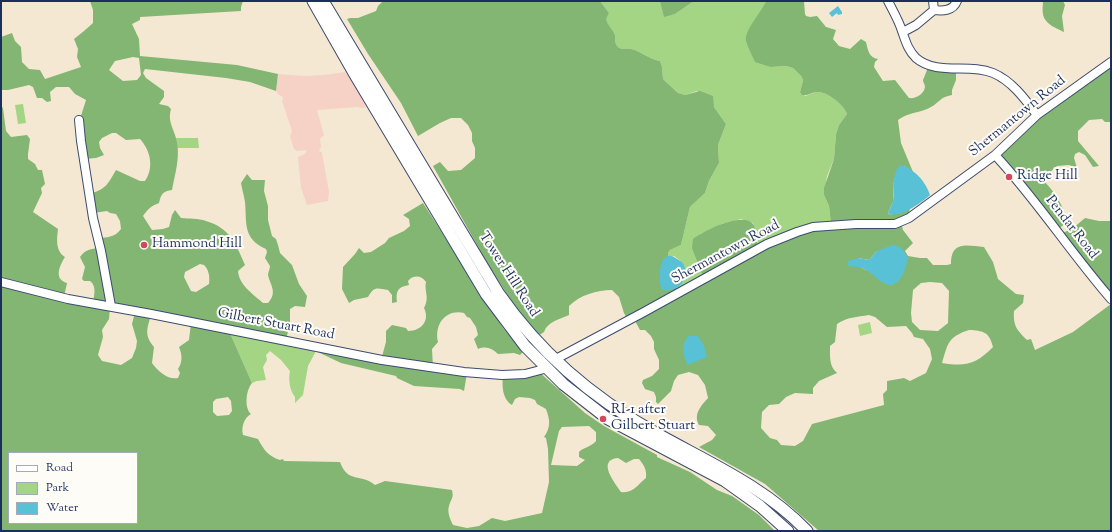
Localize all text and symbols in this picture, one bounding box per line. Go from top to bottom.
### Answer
street label: Shermantown Road [966,73,1070,161]
place label: Ridge Hill [1017,169,1078,185]
marker: Ridge Hill [1004,172,1014,182]
street label: Pendar Road [1041,193,1101,263]
street label: Shermantown Road [669,218,783,288]
street label: Tower Hill Road [474,229,542,321]
place label: Hammond Hill [152,237,242,253]
marker: Hammond Hill [139,240,149,250]
street label: Gilbert Stuart Road [216,305,336,345]
place label: RI-1 after Gilbert Stuart [611,403,695,436]
marker: RI-1 after Gilbert Stuart [598,414,608,424]
legend [8,452,138,524]
text: Road [46,459,73,477]
text: Park [46,479,69,497]
text: Water [46,499,78,517]

